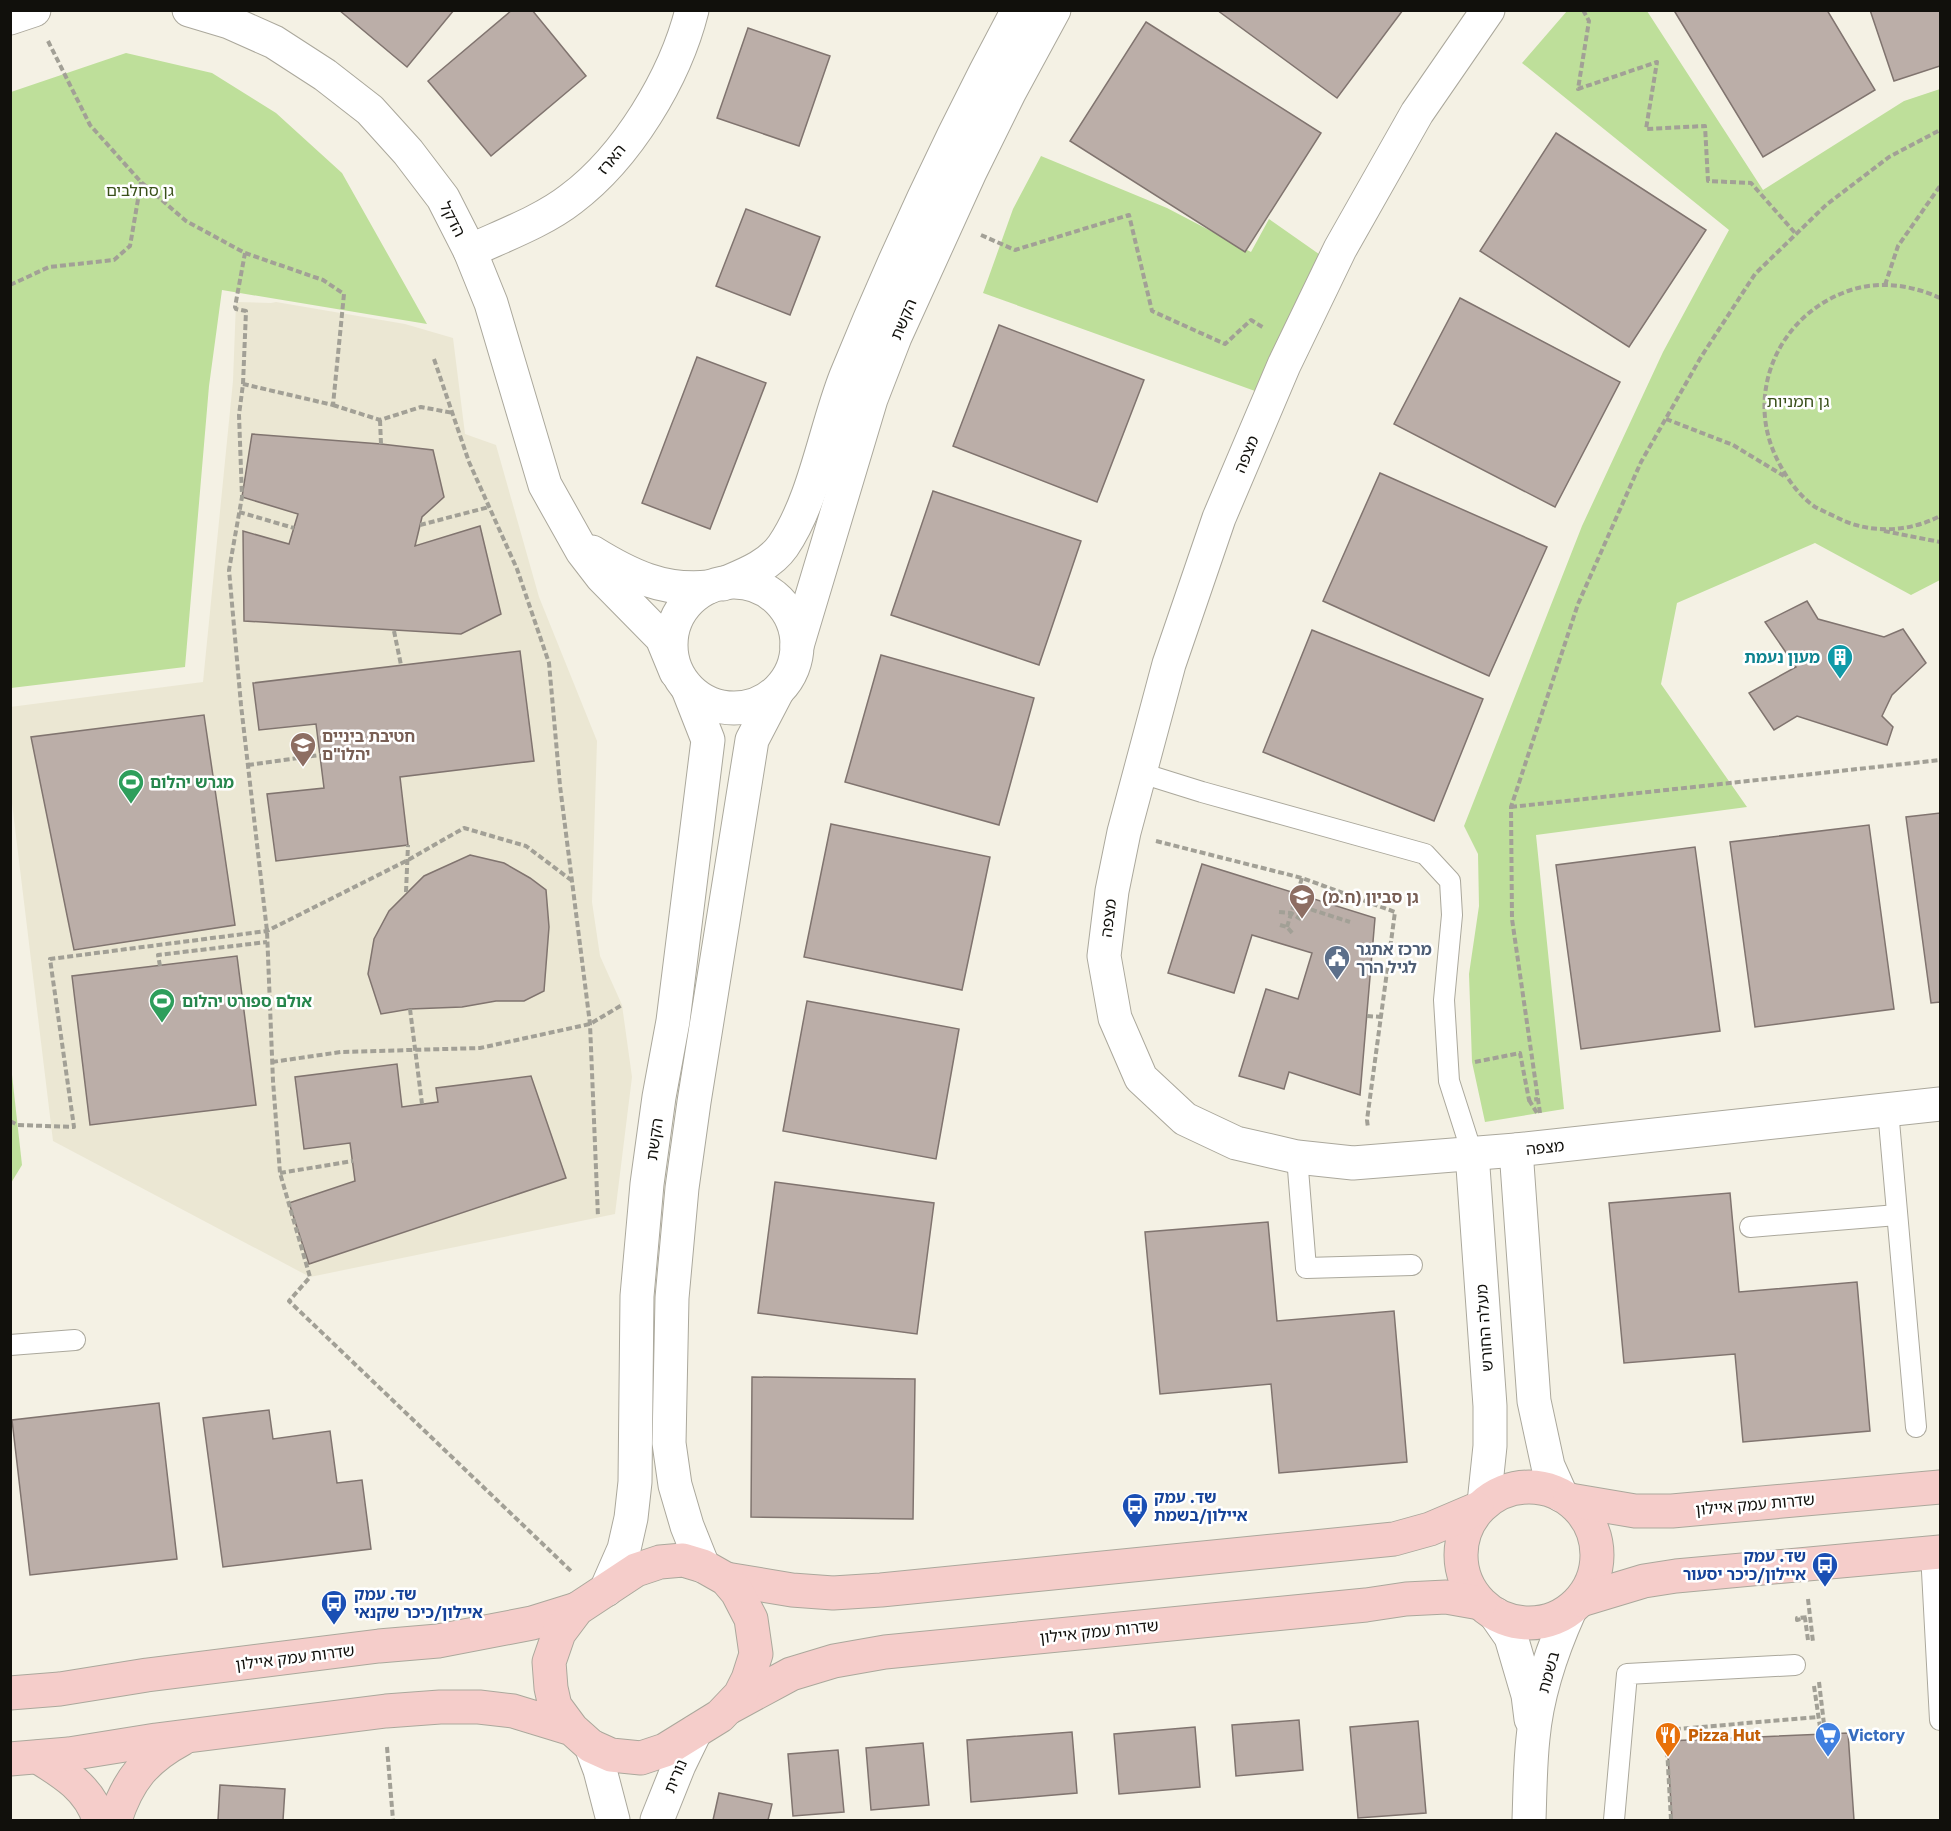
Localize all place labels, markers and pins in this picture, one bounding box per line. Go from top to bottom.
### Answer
building icon: מעון נעמת [1825,642,1855,680]
place label: מעון נעמת [1744,647,1820,667]
place label: חטיבת ביניים יהלו"ם [322,726,415,764]
school or university icon: חטיבת ביניים יהלו"ם [288,730,318,768]
sports icon: מגרש יהלום [116,767,146,805]
place label: מגרש יהלום [150,772,234,792]
school or university icon: גן סביון (ח.מ) [1287,882,1317,920]
place label: גן סביון (ח.מ) [1322,887,1419,907]
place label: מרכז אתגר לגיל הרך [1356,939,1432,977]
public building icon: מרכז אתגר לגיל הרך [1322,943,1352,981]
sports icon: אולם ספורט יהלום [147,986,177,1024]
place label: אולם ספורט יהלום [182,991,312,1011]
place label: שד. עמק איילון/בשמת [1154,1487,1248,1525]
bus stop icon: שד. עמק איילון/בשמת [1120,1491,1150,1529]
place label: שד. עמק איילון/כיכר יסעור [1683,1546,1806,1584]
bus stop icon: שד. עמק איילון/כיכר יסעור [1810,1550,1840,1588]
place label: שד. עמק איילון/כיכר שקנאי [354,1584,483,1622]
bus stop icon: שד. עמק איילון/כיכר שקנאי [319,1588,349,1626]
restaurant icon: Pizza Hut [1653,1720,1683,1758]
supermarket icon: Victory [1813,1720,1843,1758]
place label: Pizza Hut [1688,1725,1761,1745]
place label: Victory [1848,1725,1906,1745]

